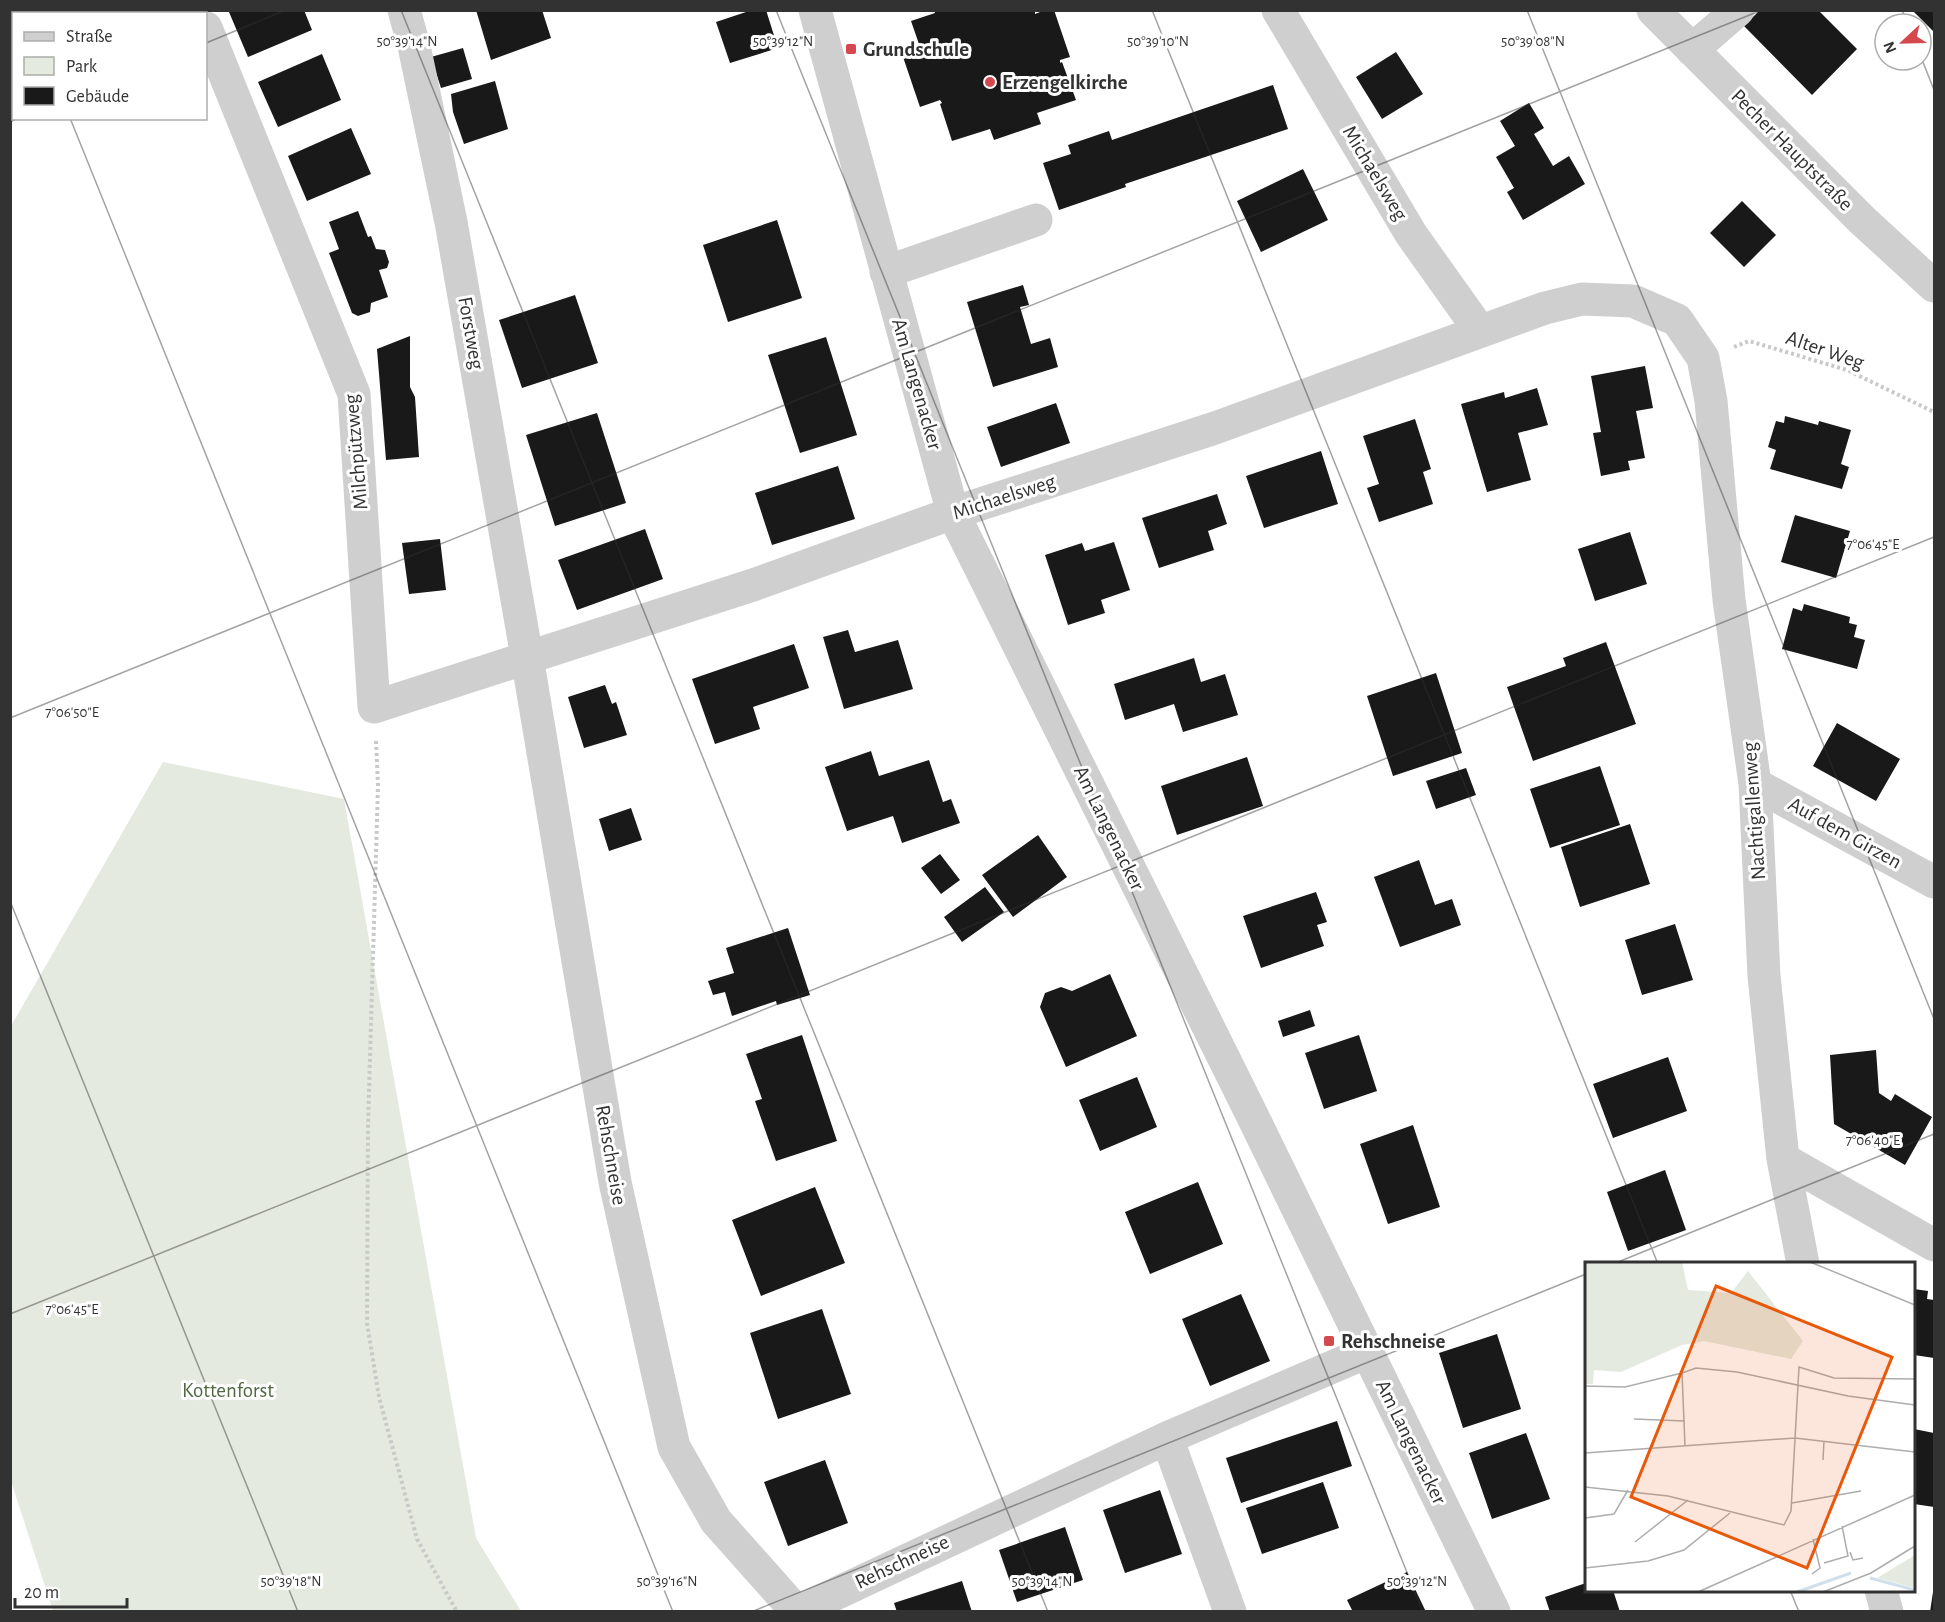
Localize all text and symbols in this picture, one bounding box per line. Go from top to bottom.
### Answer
legend [12,12,207,120]
north arrow [1873,12,1933,72]
text: Straße [66,28,112,46]
text: 50°39'14"N [376,34,438,49]
text: 50°39'12"N [753,34,813,49]
text: 50°39'10"N [1127,34,1189,49]
text: 50°39'08"N [1501,34,1565,49]
place label: Grundschule [863,39,969,60]
text: N [1881,39,1900,55]
marker: Grundschule [844,42,858,56]
text: Park [66,58,98,76]
place label: Erzengelkirche [1002,72,1128,93]
marker: Erzengelkirche [983,75,997,89]
street label: Pecher Hauptstraße [1727,85,1857,215]
text: Gebäude [66,88,129,106]
street label: Michaelsweg [1339,122,1412,225]
street label: Forstweg [454,295,488,372]
street label: Am Langenacker [888,316,946,452]
street label: Alter Weg [1783,327,1868,373]
street label: Milchpützweg [340,392,372,511]
street label: Michaelsweg [950,470,1059,523]
text: 7°06'45"E [1846,537,1900,552]
text: 7°06'50"E [45,705,99,720]
street label: Nachtigallenweg [1739,741,1769,881]
street label: Am Langenacker [1070,763,1148,894]
street label: Auf dem Girzen [1785,793,1905,873]
street label: Rehschneise [592,1103,630,1207]
text: 7°06'40"E [1846,1133,1900,1148]
inset map [1585,1262,1915,1592]
text: 7°06'45"E [45,1302,99,1317]
place label: Rehschneise [1341,1331,1445,1352]
marker: Rehschneise [1322,1334,1336,1348]
street label: Am Langenacker [1372,1377,1450,1508]
park label: Kottenforst [182,1380,274,1401]
street label: Rehschneise [852,1531,952,1593]
scale bar [15,1571,128,1609]
text: 50°39'18"N [260,1574,322,1589]
text: 50°39'16"N [637,1574,697,1589]
text: 50°39'14"N [1011,1574,1073,1589]
text: 50°39'12"N [1387,1574,1447,1589]
text: 20 m [24,1584,59,1602]

